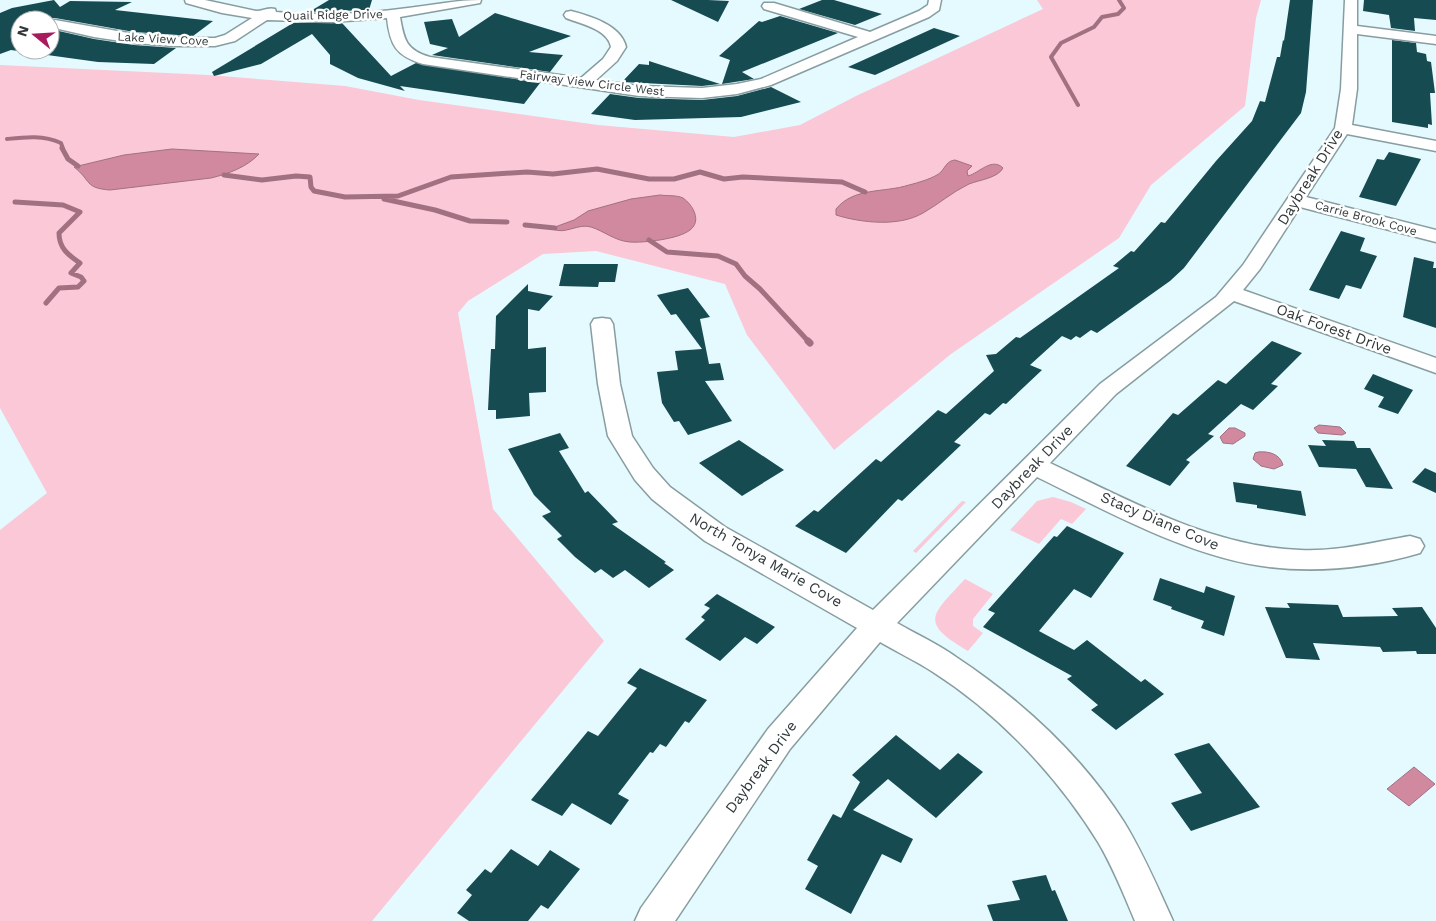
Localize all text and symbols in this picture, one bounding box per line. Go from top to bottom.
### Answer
street label: Quail Ridge Drive [283,7,383,23]
north arrow [10,10,60,60]
text: N [13,24,32,38]
street label: Lake View Cove [117,30,209,48]
street label: Fairway View Circle West [519,67,665,99]
street label: Daybreak Drive [1273,126,1347,228]
street label: Carrie Brook Cove [1313,198,1419,238]
street label: Oak Forest Drive [1274,300,1394,358]
street label: Daybreak Drive [987,421,1077,513]
street label: Stacy Diane Cove [1098,488,1222,554]
street label: North Tonya Marie Cove [687,509,845,611]
street label: Daybreak Drive [721,717,801,817]

